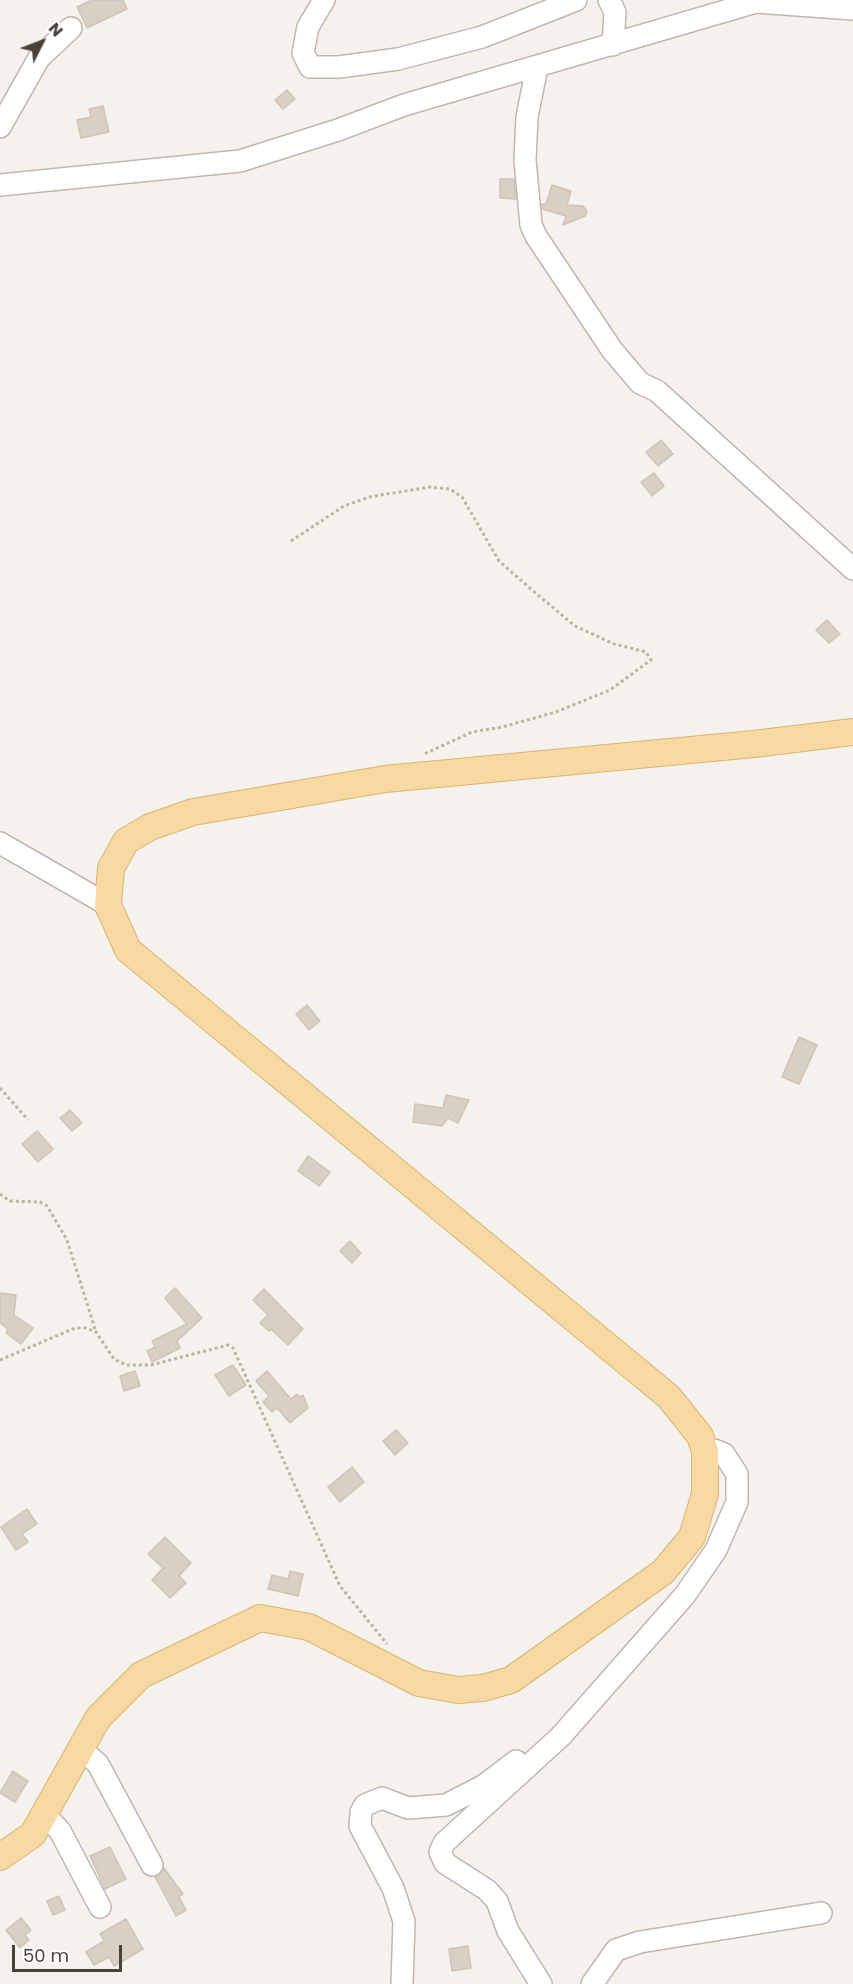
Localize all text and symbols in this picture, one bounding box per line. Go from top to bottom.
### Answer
north arrow [12,12,72,72]
text: N [43,17,68,42]
scale bar [15,1933,124,1971]
text: 50 m [23,1943,69,1968]

